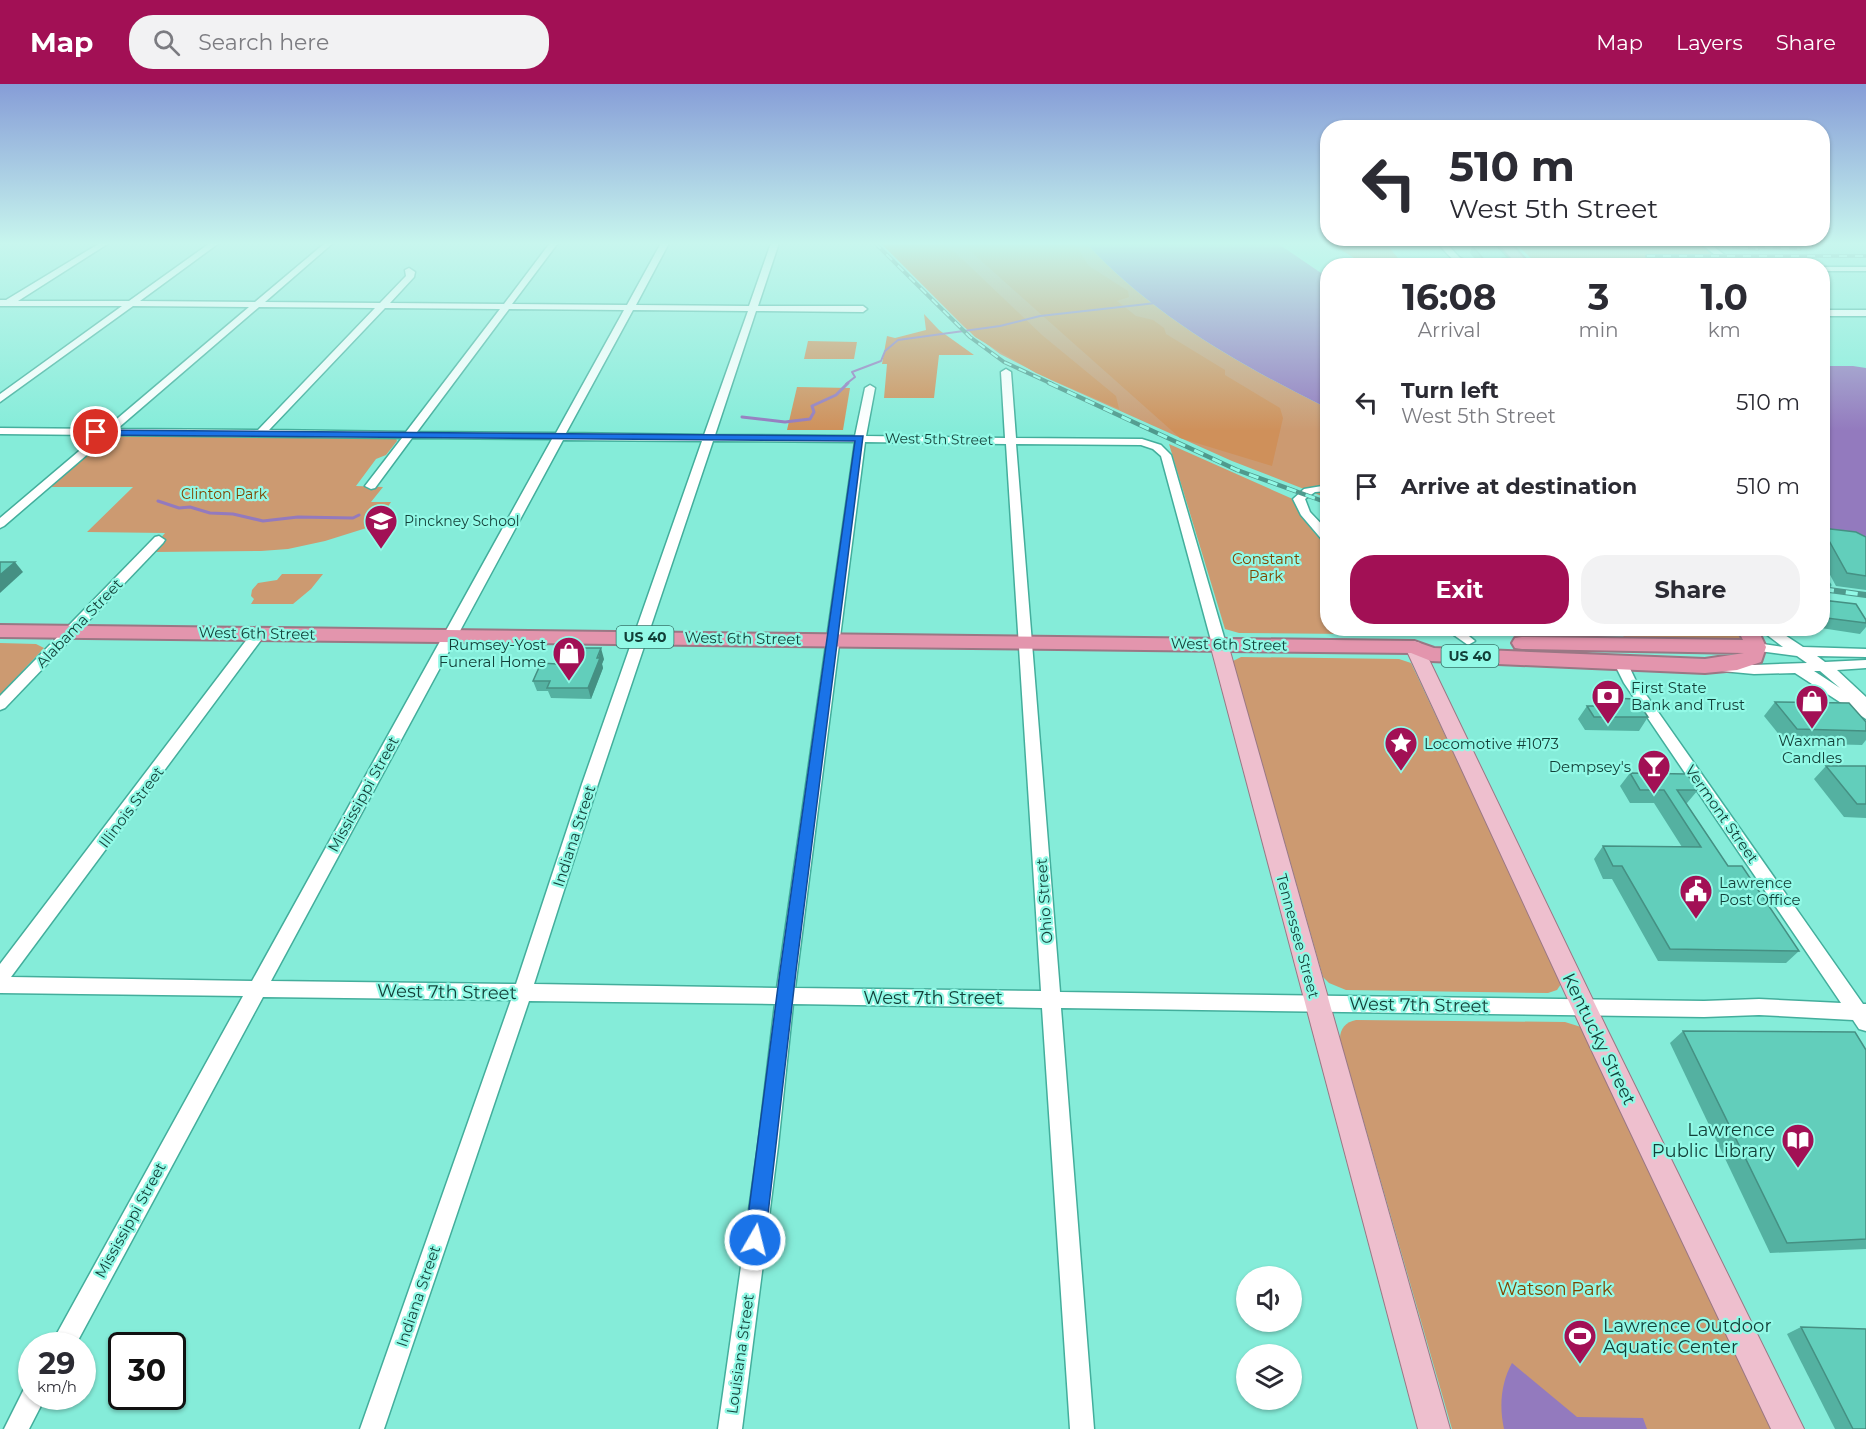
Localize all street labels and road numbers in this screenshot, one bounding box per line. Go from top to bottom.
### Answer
street label: West 5th Street [885,429,994,449]
street label: Alabama Street [32,574,126,672]
street label: West 6th Street [198,622,316,644]
road number: US 40 [616,626,674,648]
street label: West 6th Street [684,627,802,649]
street label: West 6th Street [1170,633,1288,655]
road number: US 40 [1442,645,1498,667]
street label: Mississippi Street [323,733,403,855]
street label: Vermont Street [1681,761,1763,867]
street label: Illinois Street [94,763,168,851]
street label: Indiana Street [549,783,599,889]
street label: Ohio Street [1032,858,1056,944]
street label: Tennessee Street [1272,872,1324,1000]
street label: Kentucky Street [1558,969,1640,1109]
street label: West 7th Street [377,980,517,1004]
street label: West 7th Street [863,987,1003,1009]
street label: West 7th Street [1349,993,1489,1017]
street label: Mississippi Street [90,1159,170,1281]
street label: Indiana Street [392,1243,444,1349]
street label: Louisiana Street [722,1293,758,1415]

